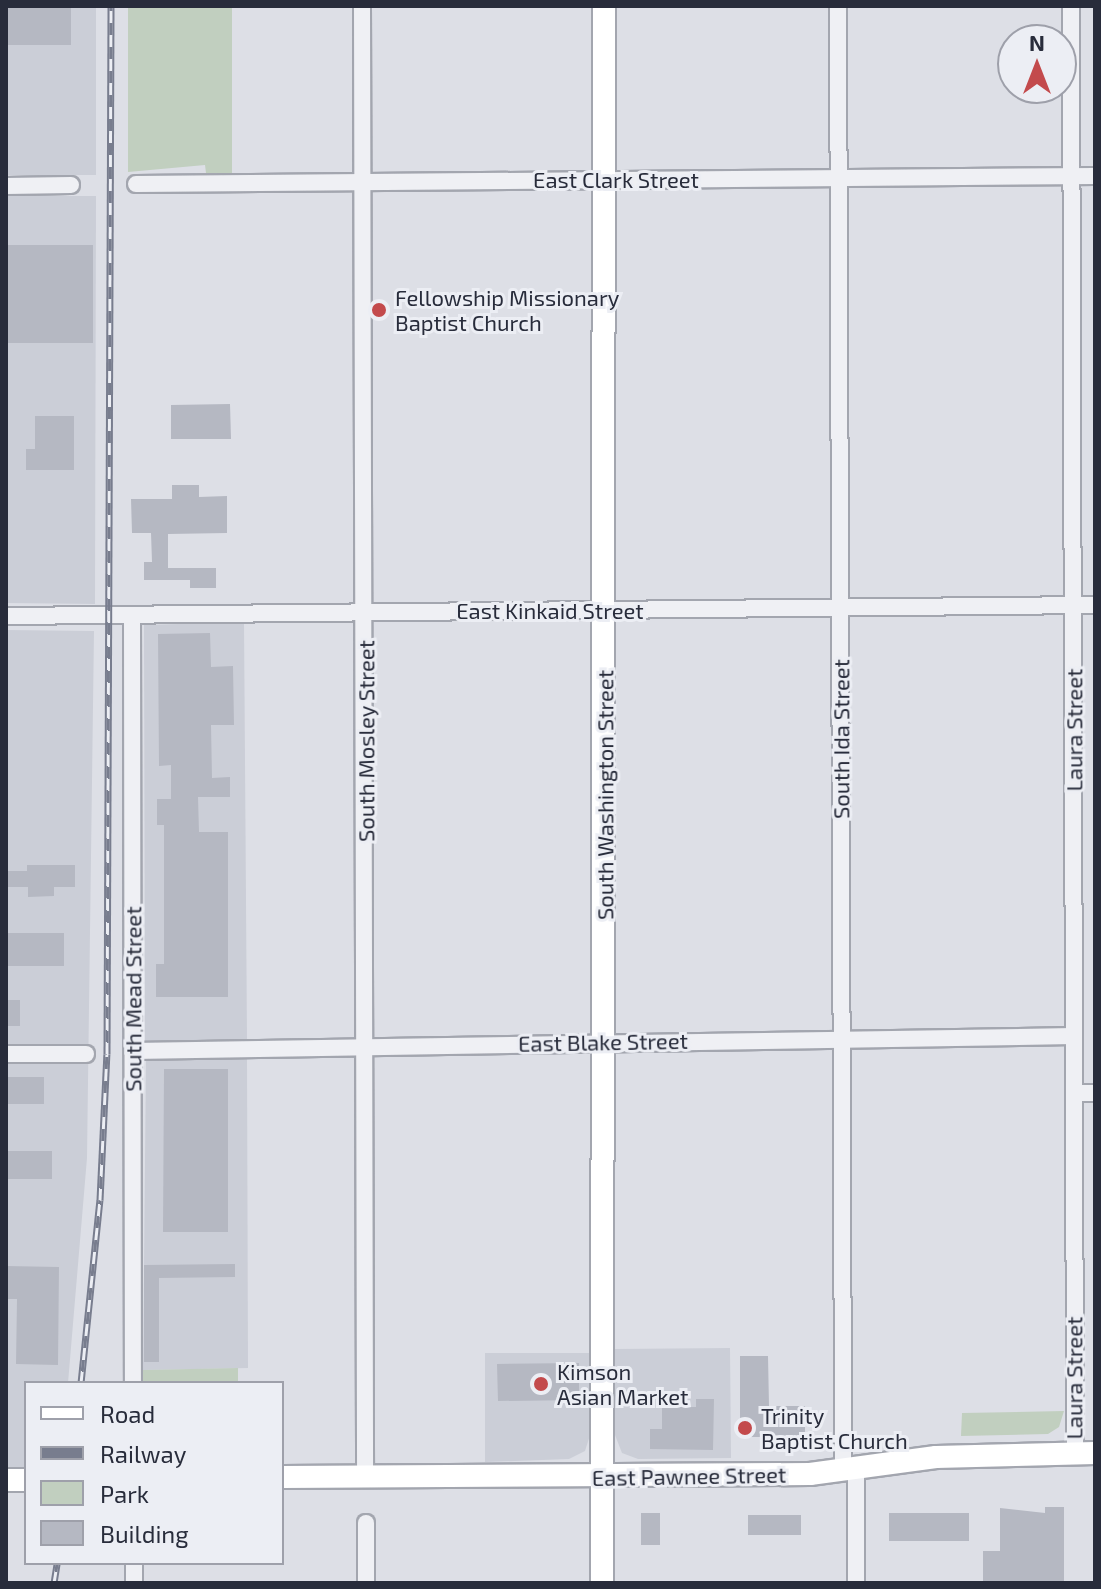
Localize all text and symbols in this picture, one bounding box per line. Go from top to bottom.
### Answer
north arrow [997,24,1077,104]
text: N [1029,29,1045,55]
street label: East Clark Street [533,167,699,193]
place label: Fellowship Missionary Baptist Church [395,284,619,336]
marker: Fellowship Missionary Baptist Church [370,301,388,319]
street label: East Kinkaid Street [456,598,644,624]
street label: South Mosley Street [353,640,379,842]
street label: South Ida Street [828,659,854,819]
street label: Laura Street [1061,669,1087,791]
street label: South Washington Street [592,670,618,920]
street label: South Mead Street [120,906,146,1092]
street label: East Blake Street [518,1027,688,1057]
street label: Laura Street [1061,1317,1087,1439]
place label: Kimson Asian Market [557,1358,688,1410]
marker: Kimson Asian Market [532,1375,550,1393]
legend [24,1381,284,1565]
text: Road [100,1399,155,1428]
place label: Trinity Baptist Church [761,1402,908,1454]
marker: Trinity Baptist Church [736,1419,754,1437]
text: Railway [100,1439,186,1468]
street label: East Pawnee Street [592,1461,786,1491]
text: Park [100,1479,149,1508]
text: Building [100,1519,189,1548]

